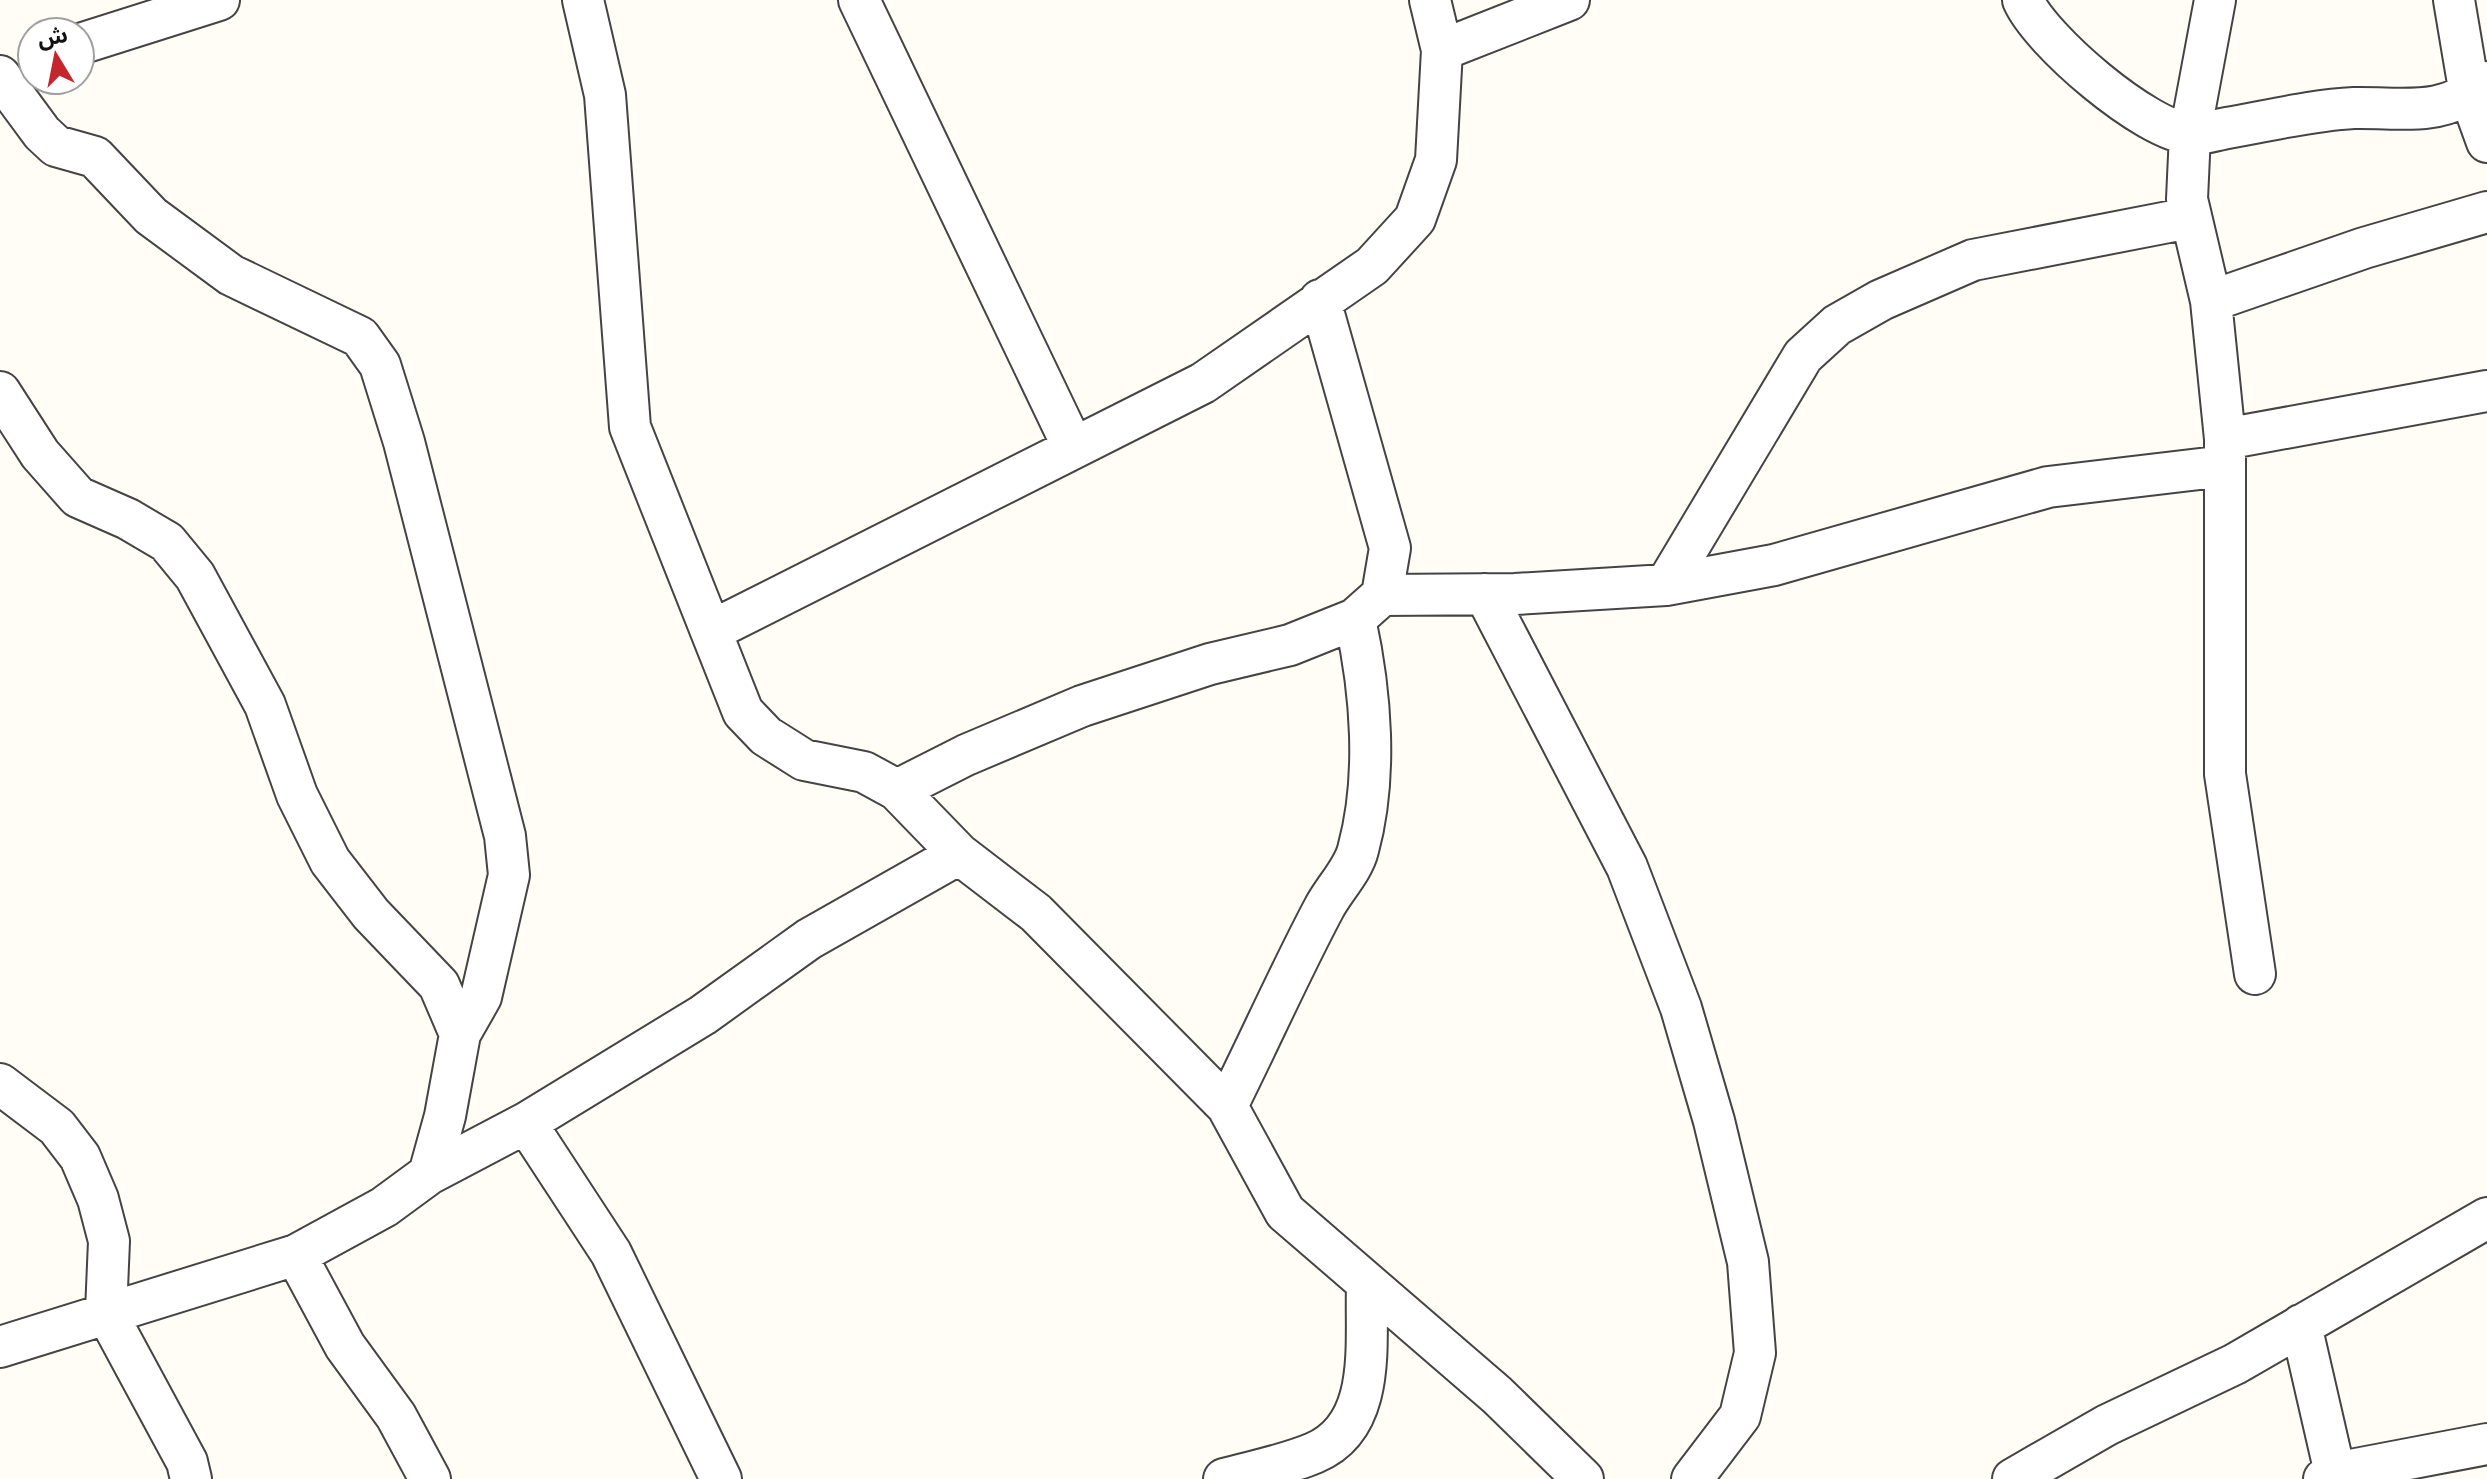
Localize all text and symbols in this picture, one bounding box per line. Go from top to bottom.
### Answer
north arrow [16,16,96,96]
text: ش [35,19,70,57]

